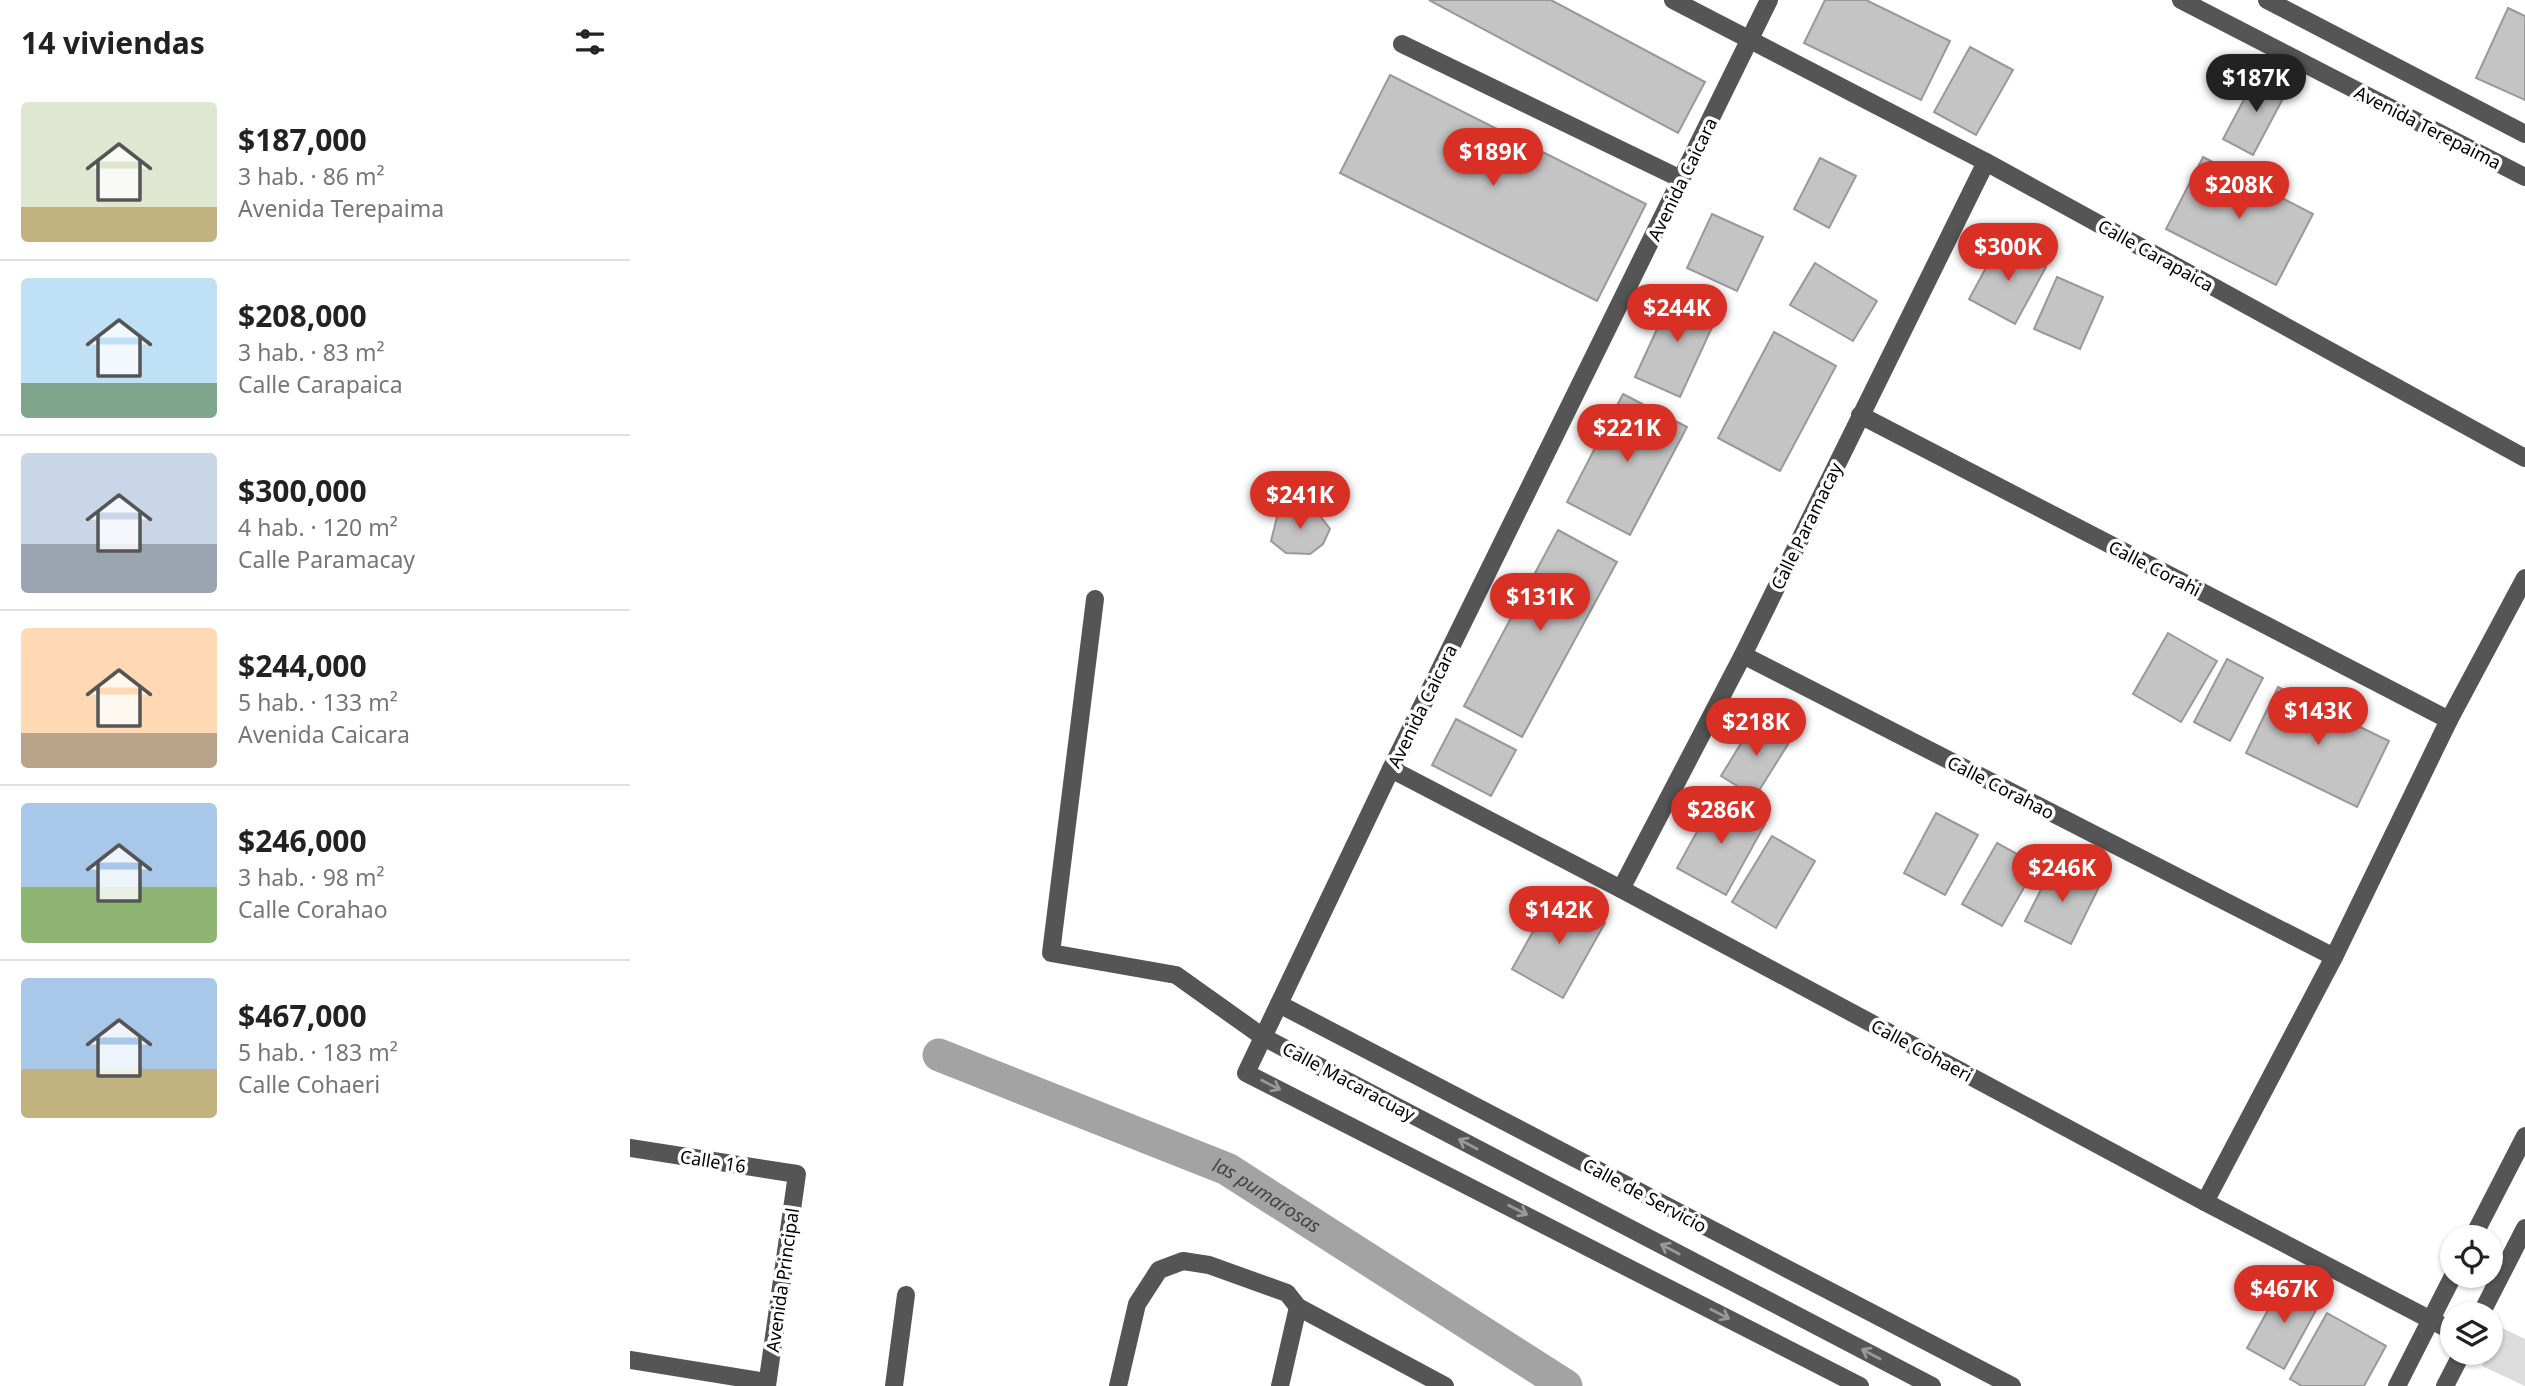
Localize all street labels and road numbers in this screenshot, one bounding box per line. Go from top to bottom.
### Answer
street label: Avenida Terepaima [2351,80,2505,174]
street label: Avenida Caicara [1642,113,1722,245]
street label: Calle Carapaica [2094,213,2218,297]
street label: Calle Paramacay [1765,458,1848,594]
street label: Calle Corahi [2105,534,2205,602]
street label: Avenida Caicara [1382,640,1462,772]
street label: Calle Corahao [1943,750,2059,824]
street label: Calle Cohaeri [1867,1013,1977,1087]
street label: Calle Macaracuay [1278,1036,1420,1126]
street label: Calle 16 [678,1144,748,1178]
street label: Calle de Servicio [1579,1152,1711,1238]
street label: Avenida Principal [760,1206,804,1354]

